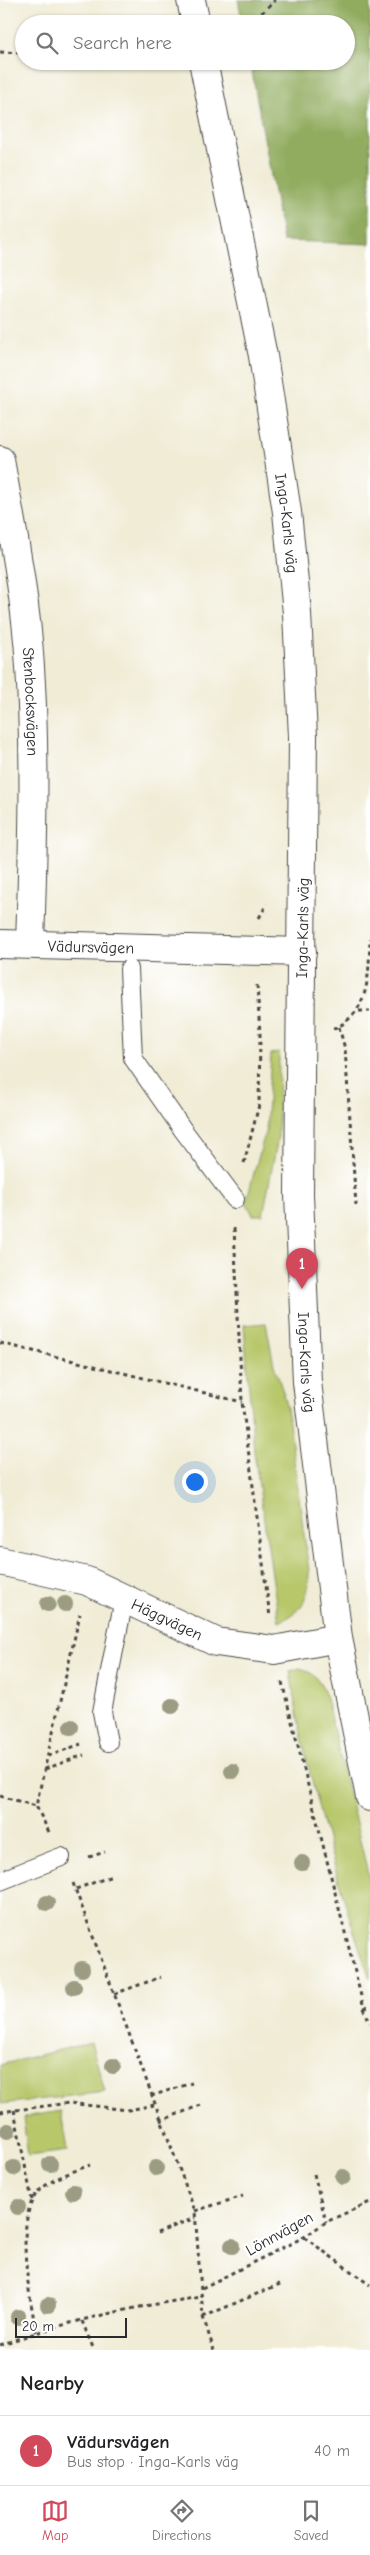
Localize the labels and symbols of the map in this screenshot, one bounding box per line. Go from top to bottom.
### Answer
street label: Inga-Karls väg [271,472,301,574]
street label: Stenbocksvägen [19,647,41,756]
street label: Inga-Karls väg [293,878,313,978]
street label: Vädursvägen [48,937,134,958]
pin: 1 [286,1248,318,1289]
street label: Inga-Karls väg [294,1312,319,1414]
your location [182,1469,208,1495]
street label: Häggvägen [128,1595,205,1644]
street label: Lönnvägen [243,2208,316,2260]
scale bar [15,2315,128,2338]

